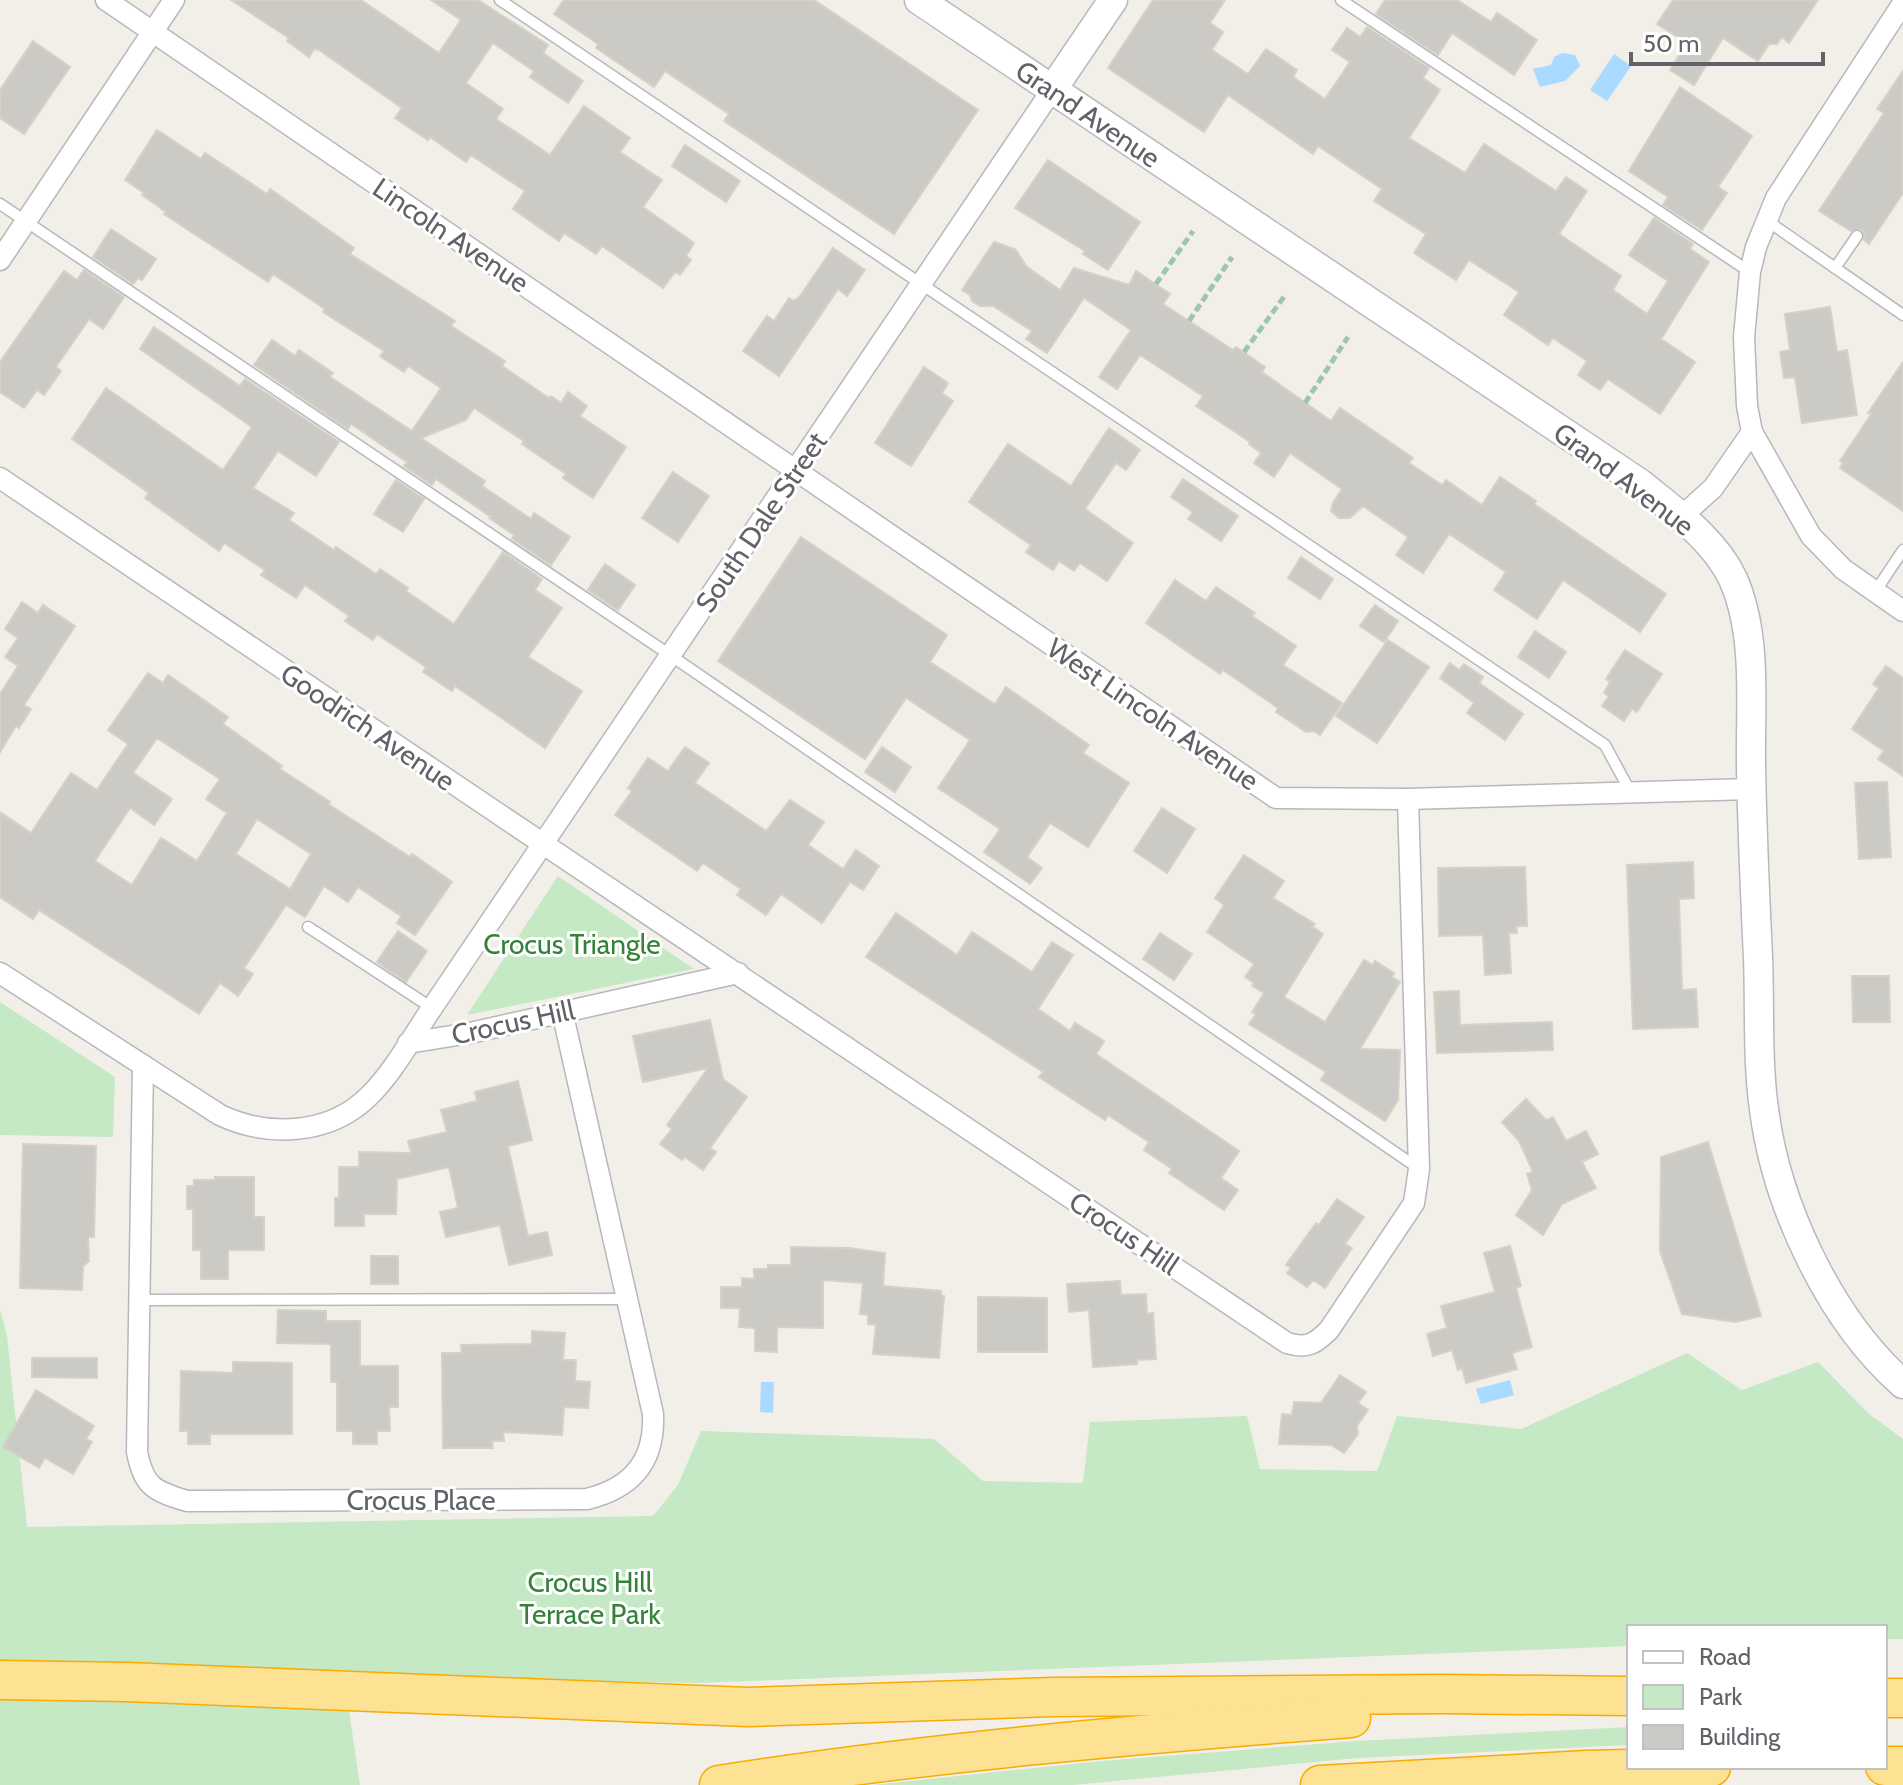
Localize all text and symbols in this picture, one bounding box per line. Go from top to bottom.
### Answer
scale bar [1631,16,1823,66]
text: 50 m [1643,29,1699,58]
street label: Grand Avenue [1009,53,1167,175]
street label: Lincoln Avenue [367,170,535,300]
street label: Grand Avenue [1547,415,1701,543]
street label: South Dale Street [688,425,834,619]
street label: West Lincoln Avenue [1041,631,1265,797]
street label: Goodrich Avenue [274,656,462,798]
park label: Crocus Triangle [483,927,661,961]
street label: Crocus Hill [448,992,578,1052]
street label: Crocus Hill [1063,1184,1186,1282]
street label: Crocus Place [347,1483,496,1517]
park label: Crocus Hill Terrace Park [519,1565,661,1631]
legend [1627,1625,1887,1769]
text: Road [1699,1642,1751,1671]
text: Park [1699,1682,1742,1711]
text: Building [1699,1722,1781,1751]

